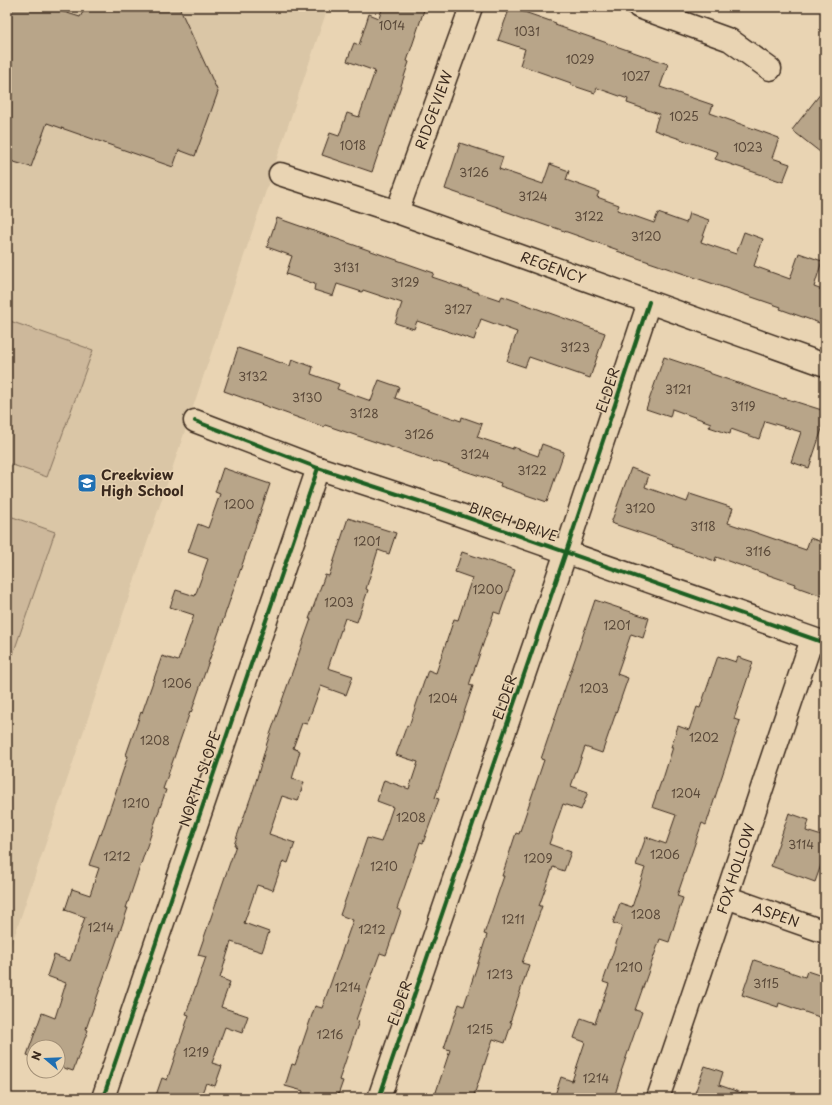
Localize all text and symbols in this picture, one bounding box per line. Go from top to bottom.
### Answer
house number: 1014 [379,16,405,34]
house number: 1031 [514,22,540,40]
house number: 1029 [566,50,594,68]
street label: RIDGEVIEW [410,67,458,152]
house number: 1027 [622,67,650,85]
house number: 1025 [669,107,699,125]
house number: 1018 [340,136,366,154]
house number: 1023 [733,138,763,156]
house number: 3126 [459,163,489,181]
house number: 3124 [518,187,548,205]
house number: 3122 [574,207,604,225]
house number: 3120 [631,227,662,245]
street label: REGENCY [518,246,589,289]
house number: 3131 [333,258,359,276]
house number: 3129 [391,273,419,291]
house number: 3127 [444,300,472,318]
house number: 3123 [560,338,590,356]
street label: ELDER [590,364,625,415]
house number: 3132 [238,367,268,385]
house number: 3121 [665,380,691,398]
house number: 3130 [292,388,322,406]
house number: 3119 [730,397,756,415]
house number: 3128 [349,404,379,422]
house number: 3126 [404,425,434,443]
house number: 3124 [460,445,490,463]
house number: 3122 [517,461,547,479]
place label: Creekview High School [101,464,184,501]
school or university icon: Creekview High School [76,472,98,494]
house number: 1200 [224,495,254,513]
street label: BIRCH DRIVE [466,496,561,547]
house number: 3120 [625,499,656,517]
house number: 3118 [690,517,716,535]
house number: 1201 [353,532,381,550]
house number: 3116 [745,542,771,560]
house number: 1200 [473,580,503,598]
house number: 1203 [324,593,354,611]
house number: 1201 [603,616,631,634]
street label: ELDER [487,671,522,722]
house number: 1206 [162,674,192,692]
house number: 1203 [579,679,609,697]
house number: 1204 [428,689,458,707]
street label: NORTH SLOPE [173,728,226,829]
house number: 1202 [689,728,719,746]
house number: 1208 [140,731,170,749]
house number: 1204 [671,784,701,802]
house number: 1210 [122,794,150,812]
house number: 1208 [396,808,426,826]
street label: FOX HOLLOW [711,820,760,917]
house number: 3114 [788,835,814,853]
house number: 1206 [650,845,680,863]
house number: 1212 [103,847,131,865]
house number: 1209 [524,849,552,867]
house number: 1210 [370,857,398,875]
street label: ASPEN [750,897,802,932]
house number: 1208 [631,905,661,923]
house number: 1211 [501,910,525,928]
house number: 1214 [88,918,114,936]
house number: 1212 [358,920,386,938]
house number: 1210 [615,958,643,976]
house number: 1213 [487,965,513,983]
house number: 3115 [753,974,779,992]
street label: ELDER [382,977,417,1028]
house number: 1214 [335,978,361,996]
house number: 1215 [467,1020,493,1038]
house number: 1216 [317,1025,344,1043]
north arrow [26,1039,66,1079]
house number: 1219 [183,1043,209,1061]
text: N [27,1048,46,1062]
house number: 1214 [583,1069,609,1087]

